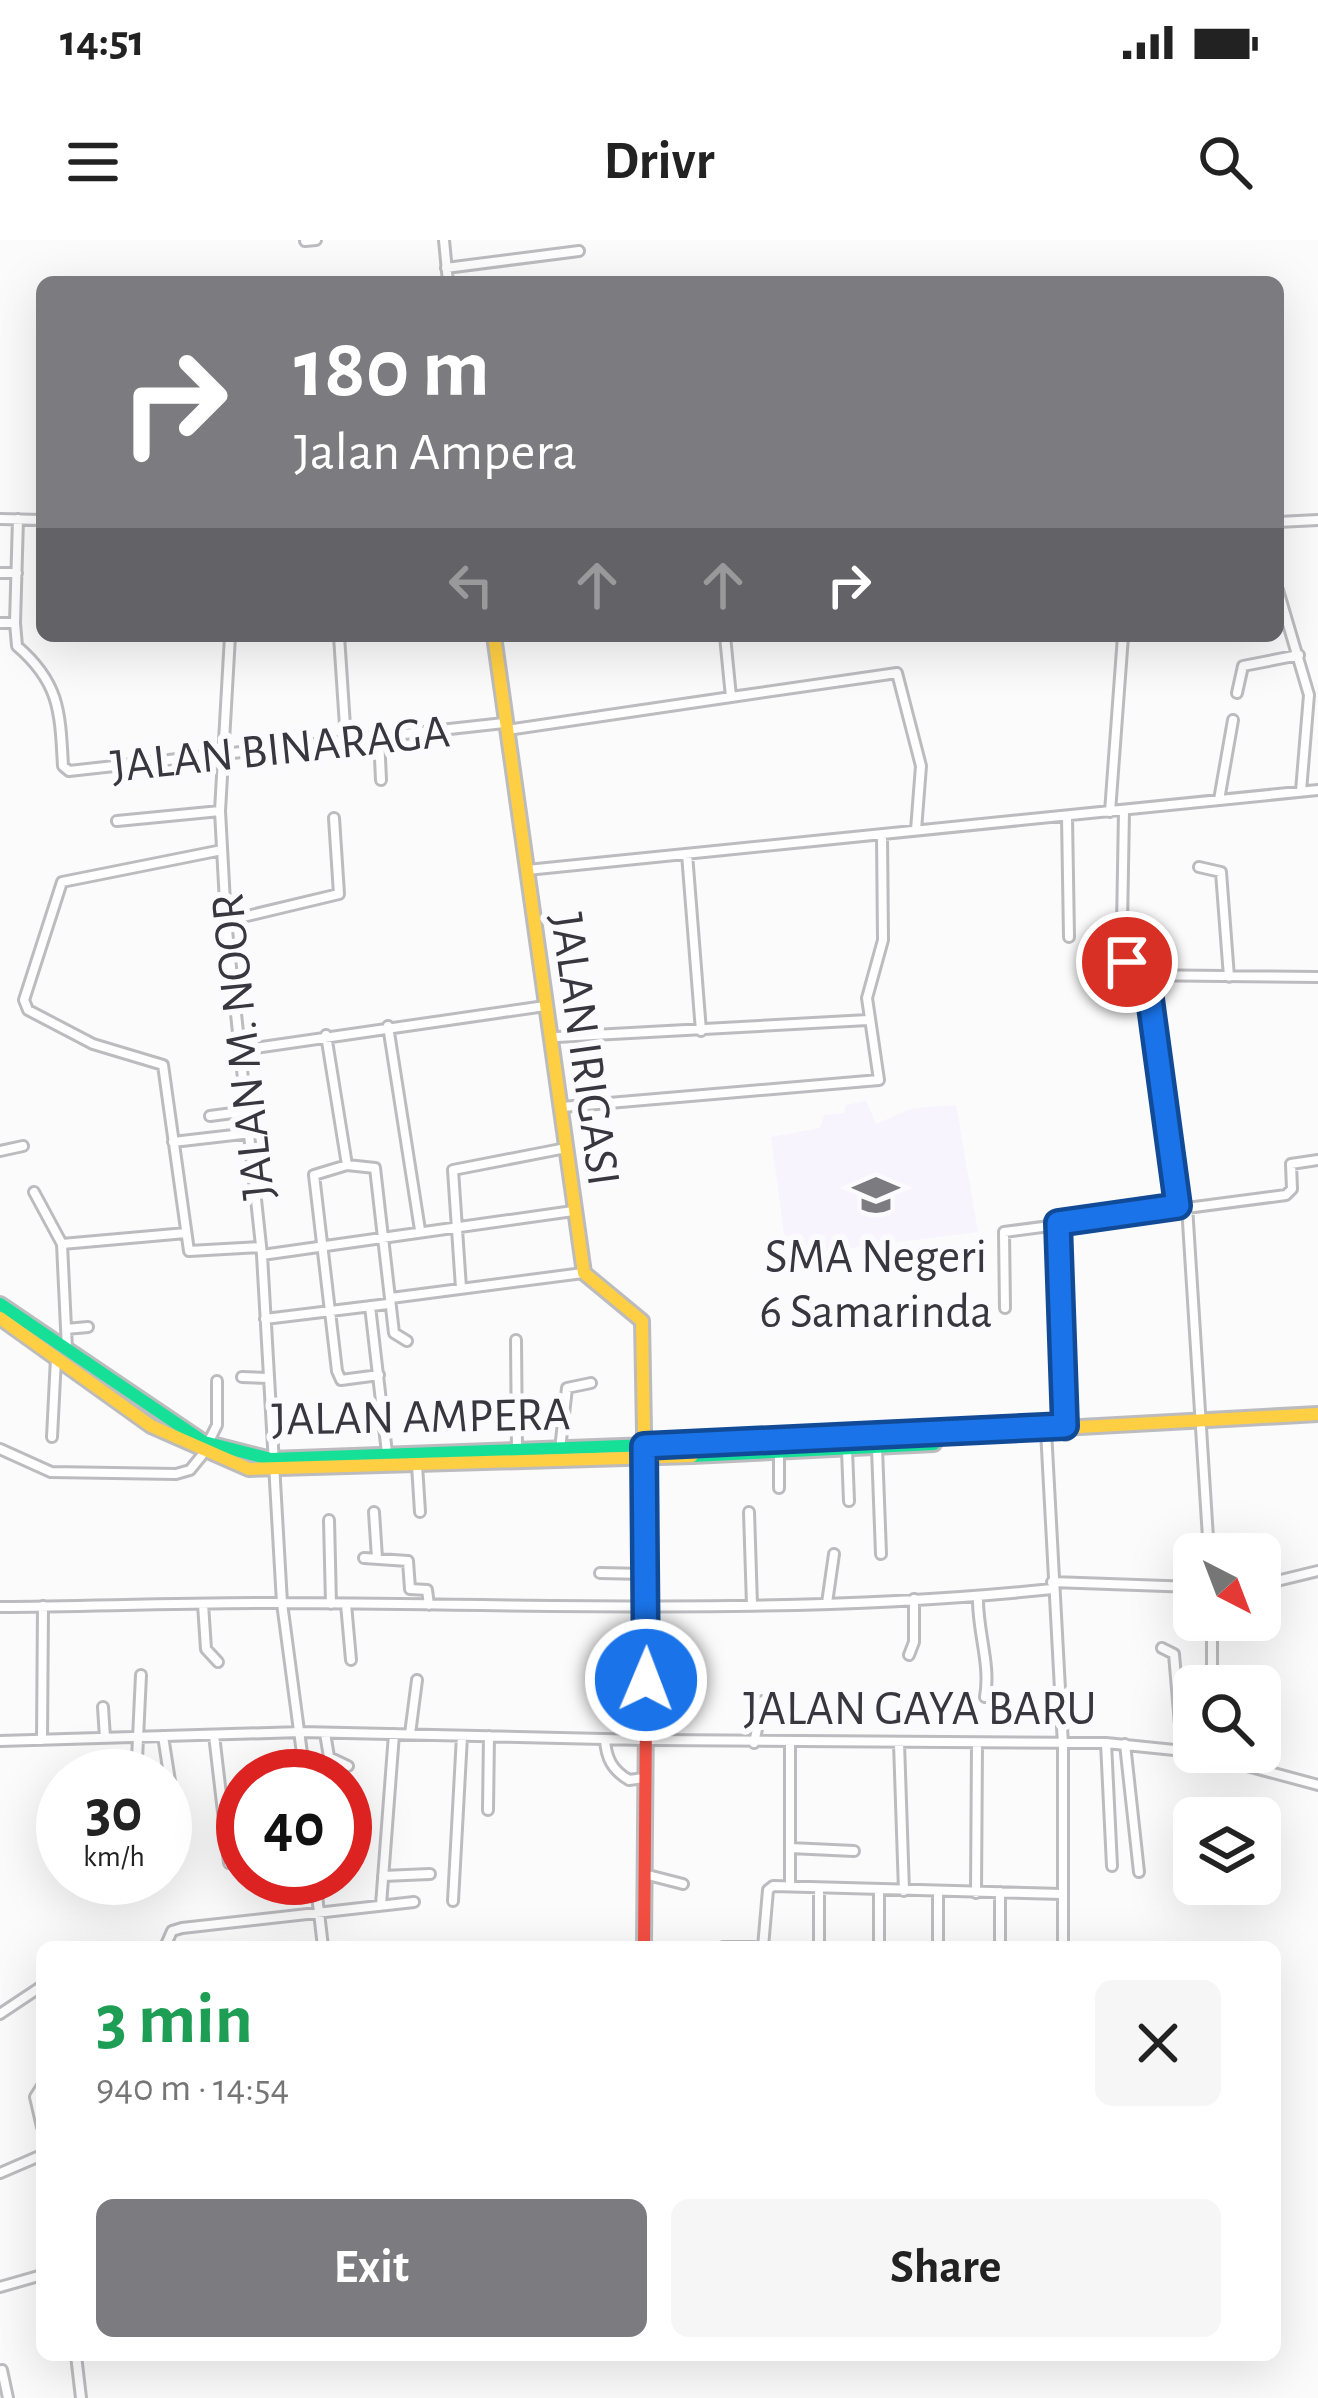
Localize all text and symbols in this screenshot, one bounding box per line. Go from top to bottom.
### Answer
text: 14:51 [60,19,145,64]
icon: menu [60,129,126,195]
icon: search [1192,129,1258,195]
text: Drivr [604,135,714,189]
icon: right [96,324,252,480]
text: 180 m [294,328,490,412]
text: Jalan Ampera [294,426,577,480]
icon: left [438,552,504,618]
icon: ahead [564,552,630,618]
icon: ahead [690,552,756,618]
icon: right [816,552,882,618]
street label: JALAN BINARAGA [108,708,452,792]
street label: JALAN M. NOOR [204,891,284,1202]
street label: JALAN IRIGASI [541,910,627,1189]
pin [1076,911,1178,1013]
icon: arrive [1094,929,1160,995]
school or university icon: SMA Negeri 6 Samarinda [851,1170,901,1220]
place label: SMA Negeri 6 Samarinda [760,1234,992,1337]
street label: JALAN AMPERA [271,1391,571,1445]
north arrow [1173,1533,1281,1641]
map controls [1173,1533,1281,1905]
position arrow [583,1617,709,1743]
button: search [1173,1665,1281,1773]
street label: JALAN GAYA BARU [743,1686,1097,1734]
speed limit sign: 40 [216,1749,372,1905]
text: 30 [85,1782,143,1842]
button: layers [1173,1797,1281,1905]
text: km/h [83,1842,145,1872]
button: close [1095,1980,1221,2106]
text: 3 min [96,1984,253,2056]
text: 940 m · 14:54 [96,2069,289,2108]
button: Exit [96,2199,647,2337]
button: Share [671,2199,1221,2337]

